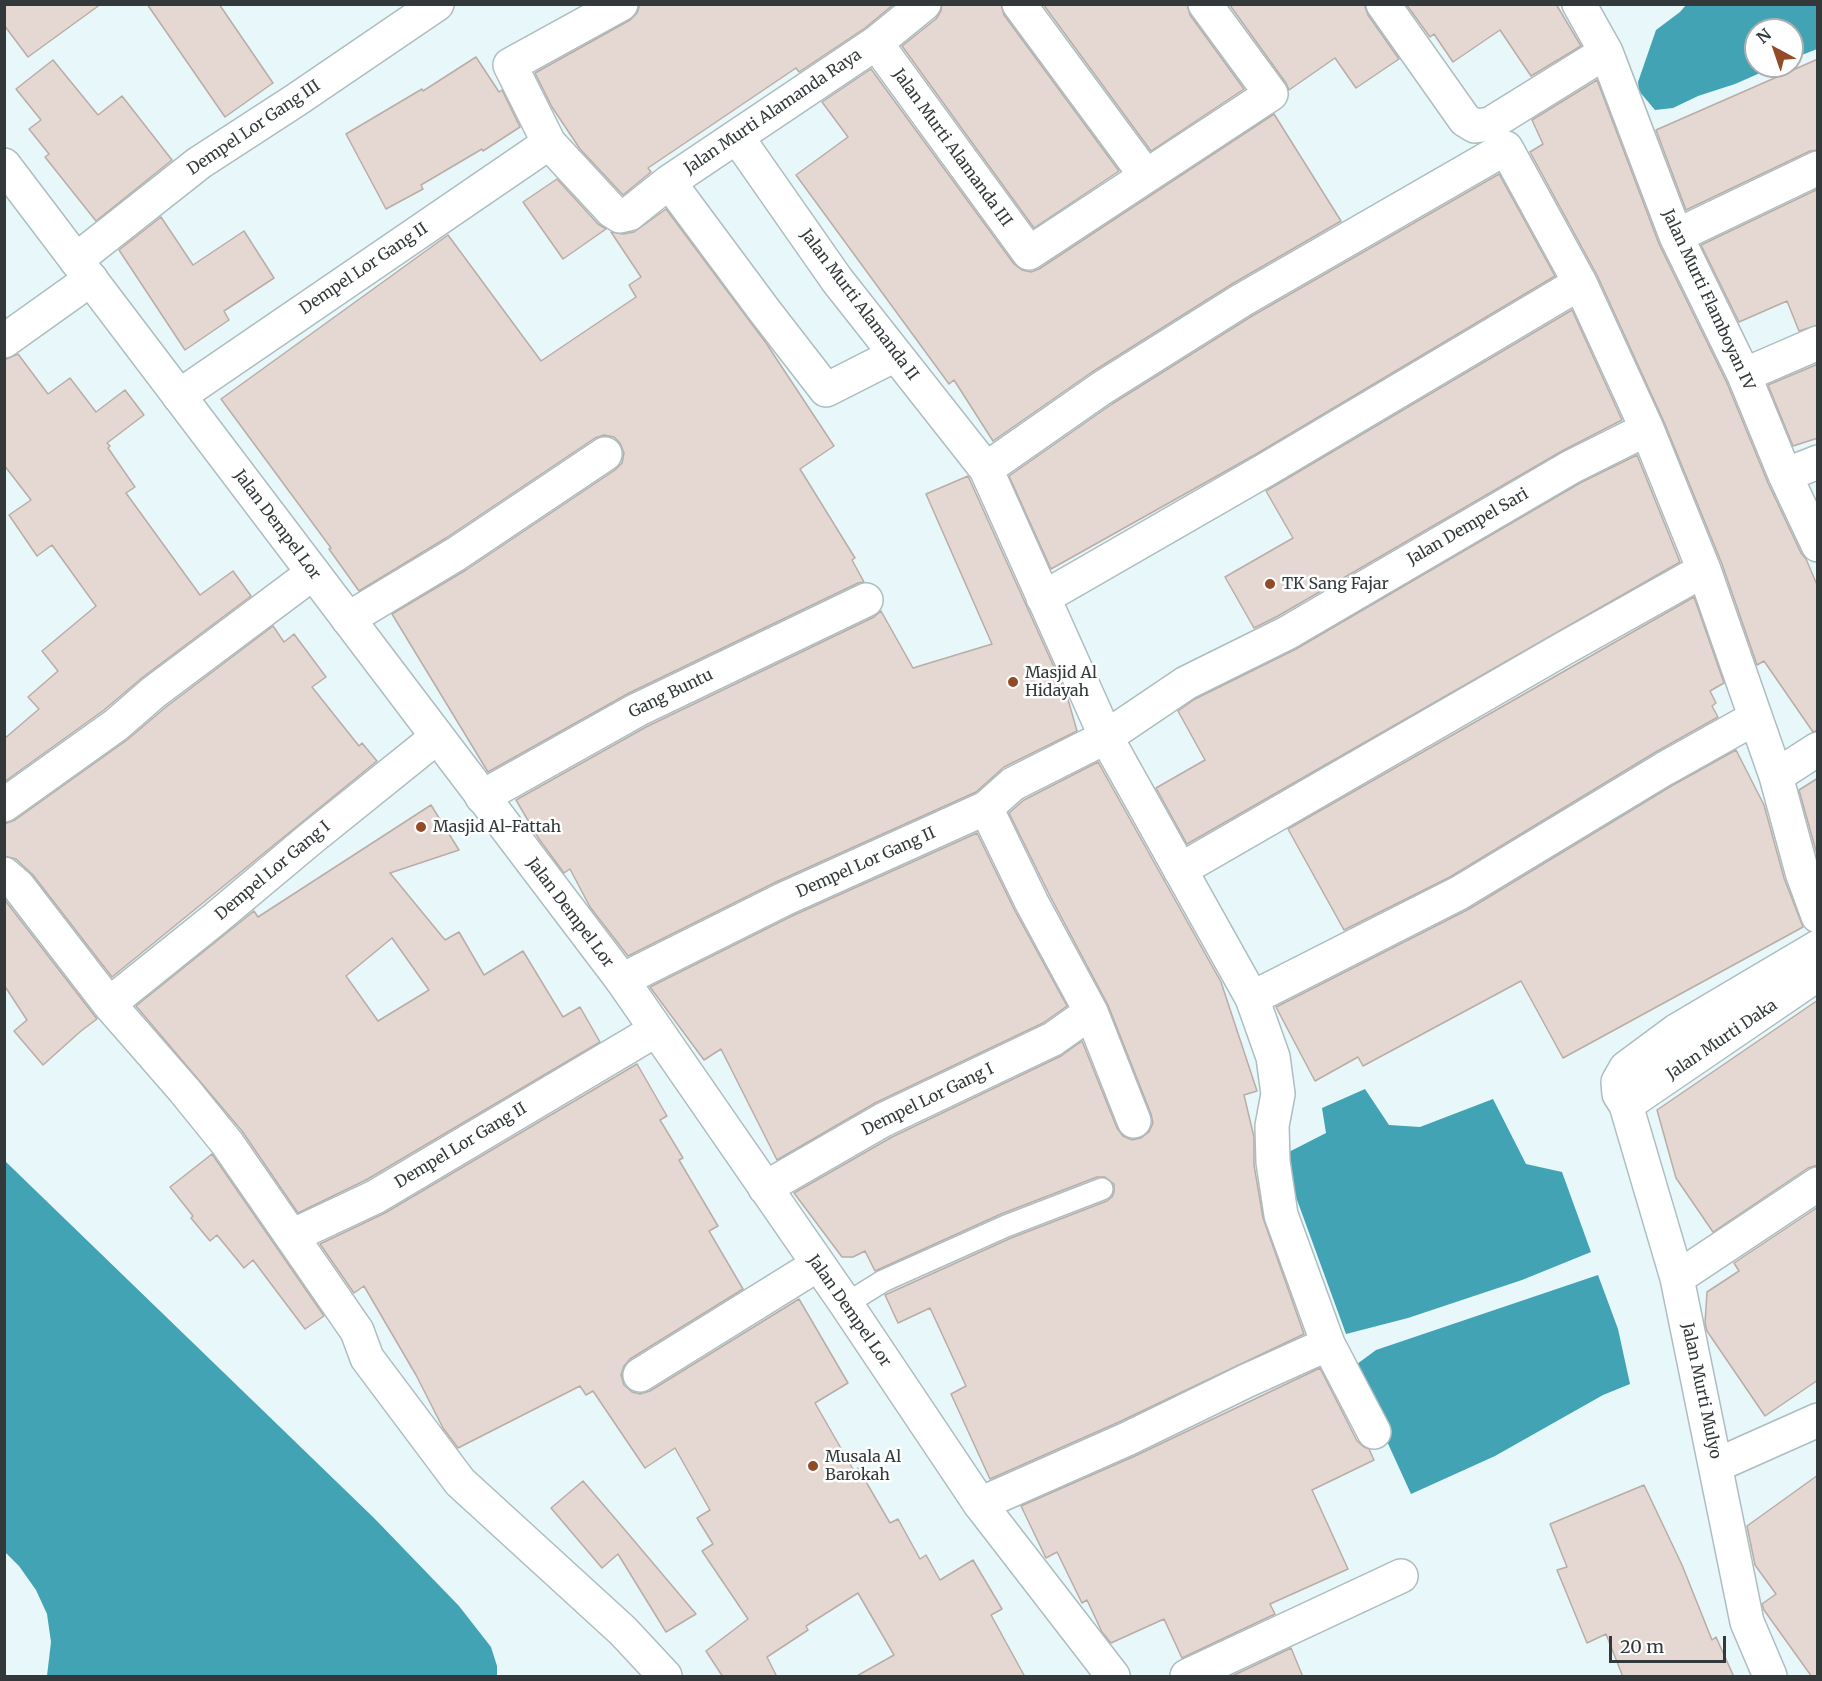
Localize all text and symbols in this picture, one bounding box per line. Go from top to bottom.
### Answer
north arrow [1744,18,1804,78]
text: N [1752,24,1775,47]
street label: Jalan Murti Alamanda Raya [681,45,865,179]
street label: Jalan Murti Alamanda III [888,65,1016,231]
street label: Dempel Lor Gang III [184,76,324,180]
street label: Jalan Murti Flamboyan IV [1658,207,1758,393]
street label: Dempel Lor Gang II [296,219,432,319]
street label: Jalan Murti Alamanda II [796,226,922,384]
street label: Jalan Dempel Lor [230,466,324,584]
street label: Jalan Dempel Sari [1404,485,1532,569]
place label: TK Sang Fajar [1282,574,1389,594]
marker: TK Sang Fajar [1263,577,1277,591]
place label: Masjid Al Hidayah [1025,663,1097,701]
street label: Gang Buntu [626,665,716,723]
marker: Masjid Al Hidayah [1006,675,1020,689]
street label: Dempel Lor Gang I [212,817,334,925]
place label: Masjid Al-Fattah [433,817,561,837]
marker: Masjid Al-Fattah [414,820,428,834]
street label: Dempel Lor Gang II [794,824,938,902]
street label: Jalan Dempel Lor [523,854,617,972]
street label: Jalan Murti Daka [1663,996,1781,1084]
street label: Dempel Lor Gang I [859,1060,997,1140]
street label: Dempel Lor Gang II [392,1099,530,1193]
street label: Jalan Dempel Lor [803,1251,895,1371]
street label: Jalan Murti Mulyo [1677,1321,1725,1461]
place label: Musala Al Barokah [825,1447,901,1485]
marker: Musala Al Barokah [806,1459,820,1473]
scale bar [1612,1624,1729,1662]
text: 20 m [1620,1635,1664,1658]

